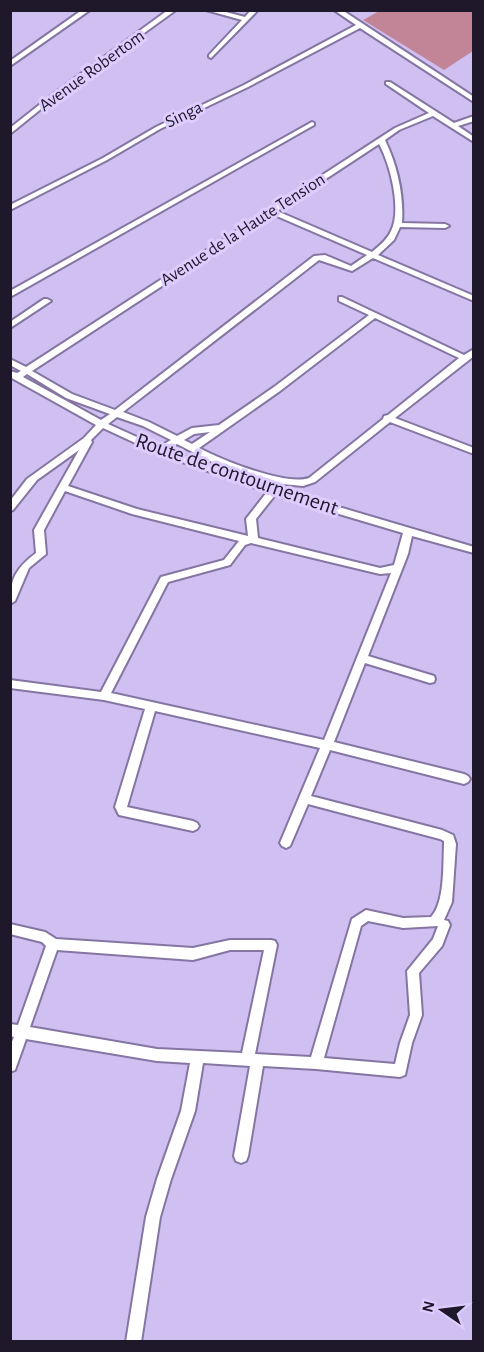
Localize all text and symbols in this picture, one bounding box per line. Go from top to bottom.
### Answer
street label: Avenue Robertom [36,27,148,115]
street label: Singa [163,98,205,132]
street label: Avenue de la Haute Tension [158,170,328,290]
street label: Route de contournement [133,429,341,519]
north arrow [412,1280,472,1340]
text: N [419,1299,438,1314]

